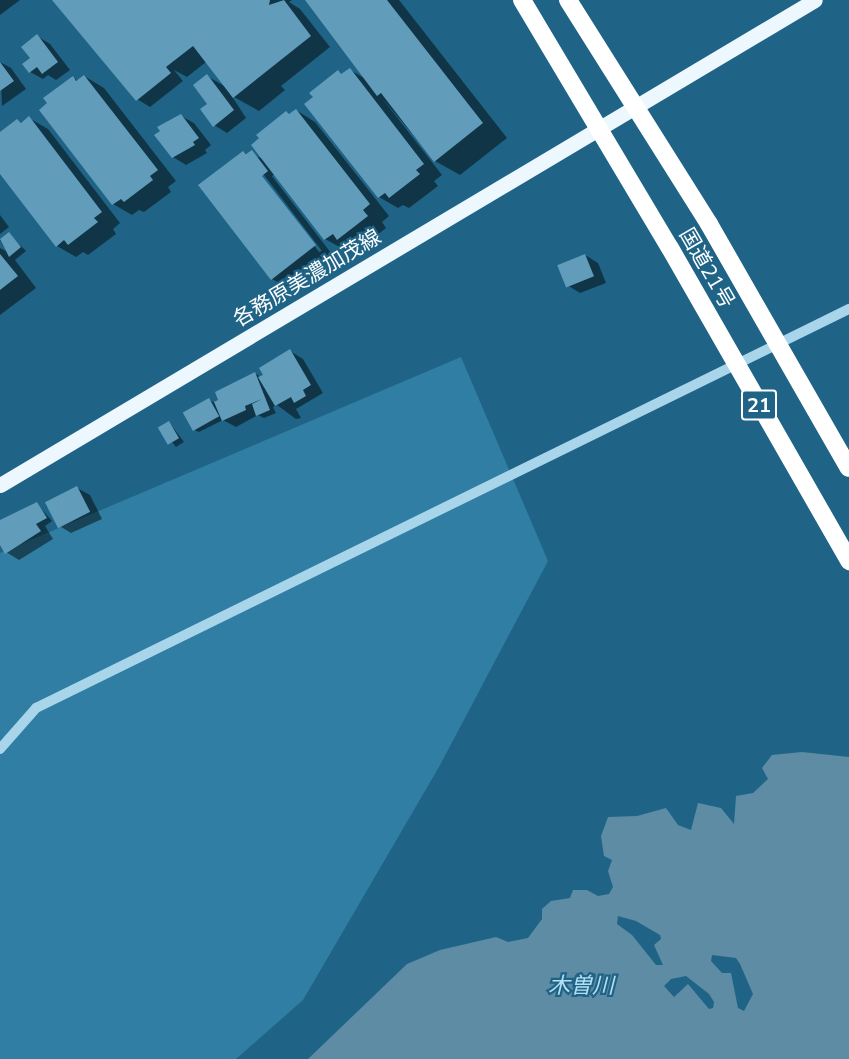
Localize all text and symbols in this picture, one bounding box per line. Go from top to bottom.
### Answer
street label: 各務原美濃加茂線 [229,224,385,332]
street label: 国道21号 [674,224,740,312]
road number: 21 [741,388,777,422]
water label: 木曽川 [548,974,614,1000]

